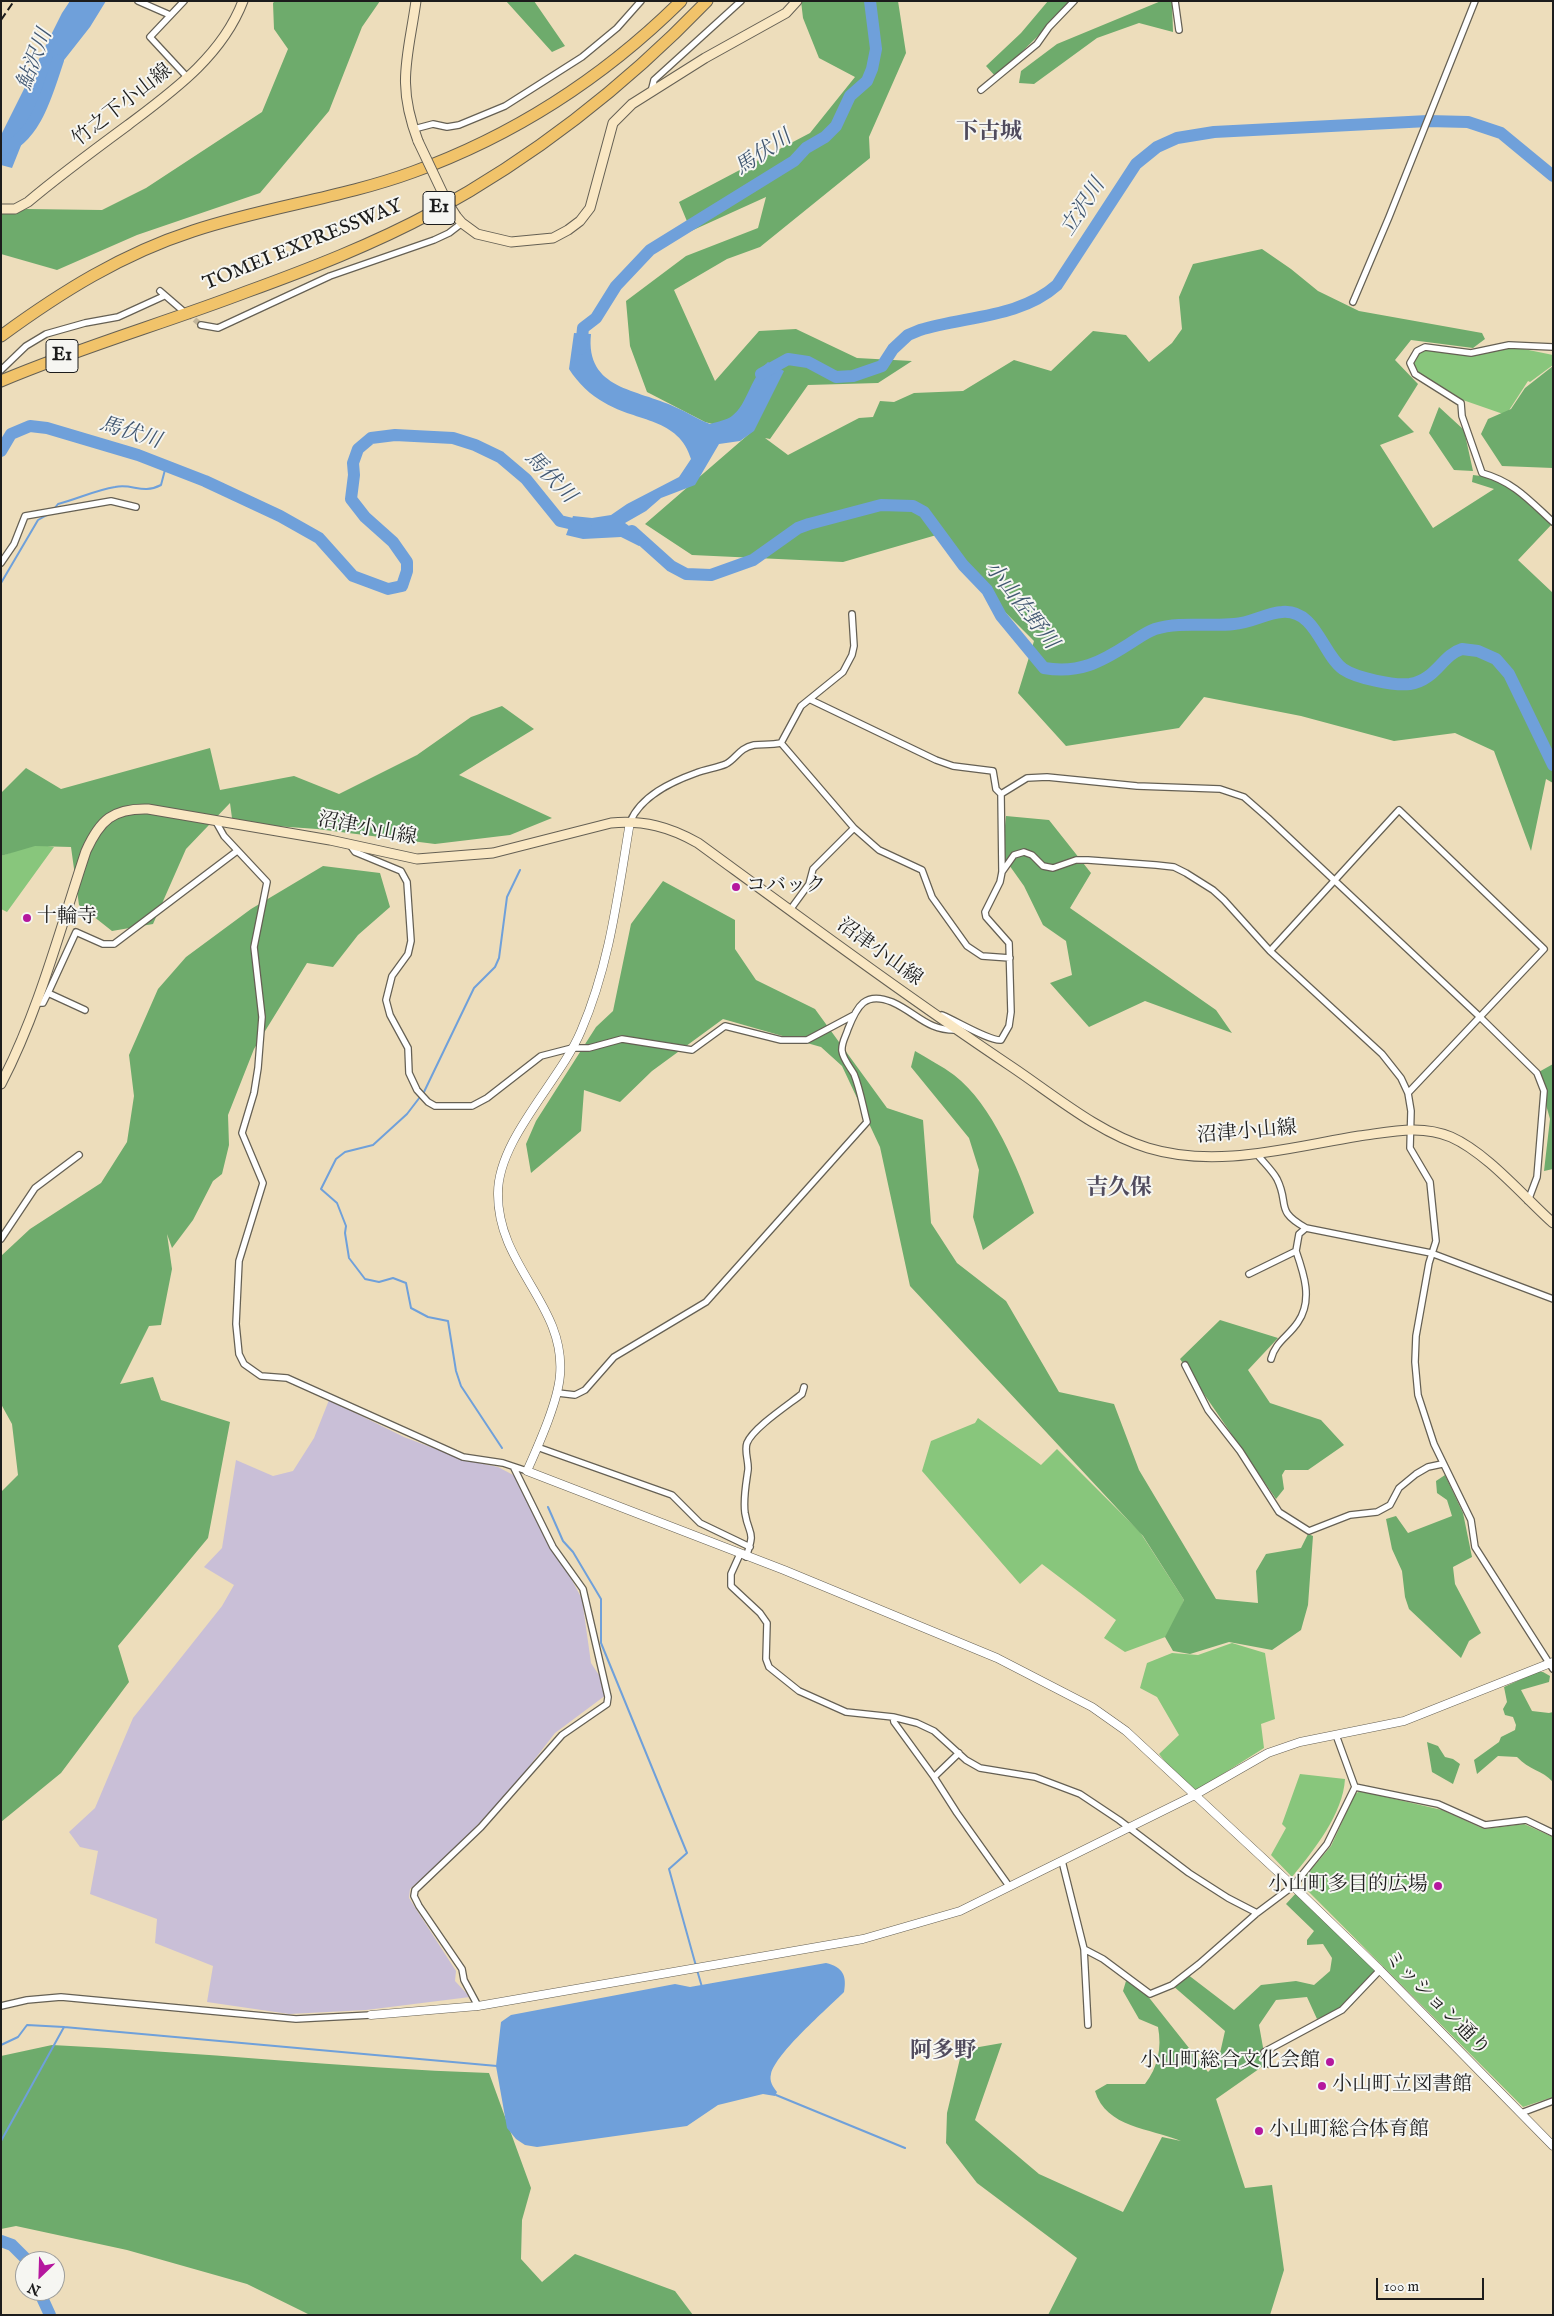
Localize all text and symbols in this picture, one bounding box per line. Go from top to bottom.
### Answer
water label: 鮎沢川 [13,26,59,94]
street label: 竹之下小山線 [68,60,178,152]
district label: 下古城 [956,120,1022,146]
water label: 馬伏川 [731,126,797,182]
water label: 立沢川 [1056,175,1112,241]
road number: E1 [423,192,455,224]
street label: TOMEI EXPRESSWAY [200,195,406,297]
road number: E1 [46,340,78,372]
water label: 馬伏川 [96,413,164,455]
water label: 馬伏川 [518,447,580,509]
water label: 小山佐野川 [978,557,1062,655]
street label: 沼津小山線 [316,809,418,851]
place label: コバック [746,875,826,899]
marker: コバック [730,881,742,893]
place label: 十輪寺 [37,906,97,930]
marker: 十輪寺 [21,912,33,924]
street label: 沼津小山線 [831,914,927,992]
street label: 沼津小山線 [1196,1117,1298,1149]
district label: 吉久保 [1086,1176,1152,1202]
place label: 小山町多目的広場 [1268,1874,1428,1898]
marker: 小山町多目的広場 [1432,1880,1444,1892]
street label: ミッション通り [1378,1946,1494,2062]
district label: 阿多野 [910,2039,976,2065]
place label: 小山町総合文化会館 [1140,2050,1320,2074]
marker: 小山町総合文化会館 [1324,2056,1336,2068]
place label: 小山町立図書館 [1332,2074,1472,2098]
marker: 小山町立図書館 [1316,2080,1328,2092]
place label: 小山町総合体育館 [1269,2119,1429,2143]
marker: 小山町総合体育館 [1253,2125,1265,2137]
north arrow [15,2251,65,2301]
scale bar [1379,2268,1486,2300]
text: 100 m [1384,2277,1419,2296]
text: N [25,2278,44,2299]

